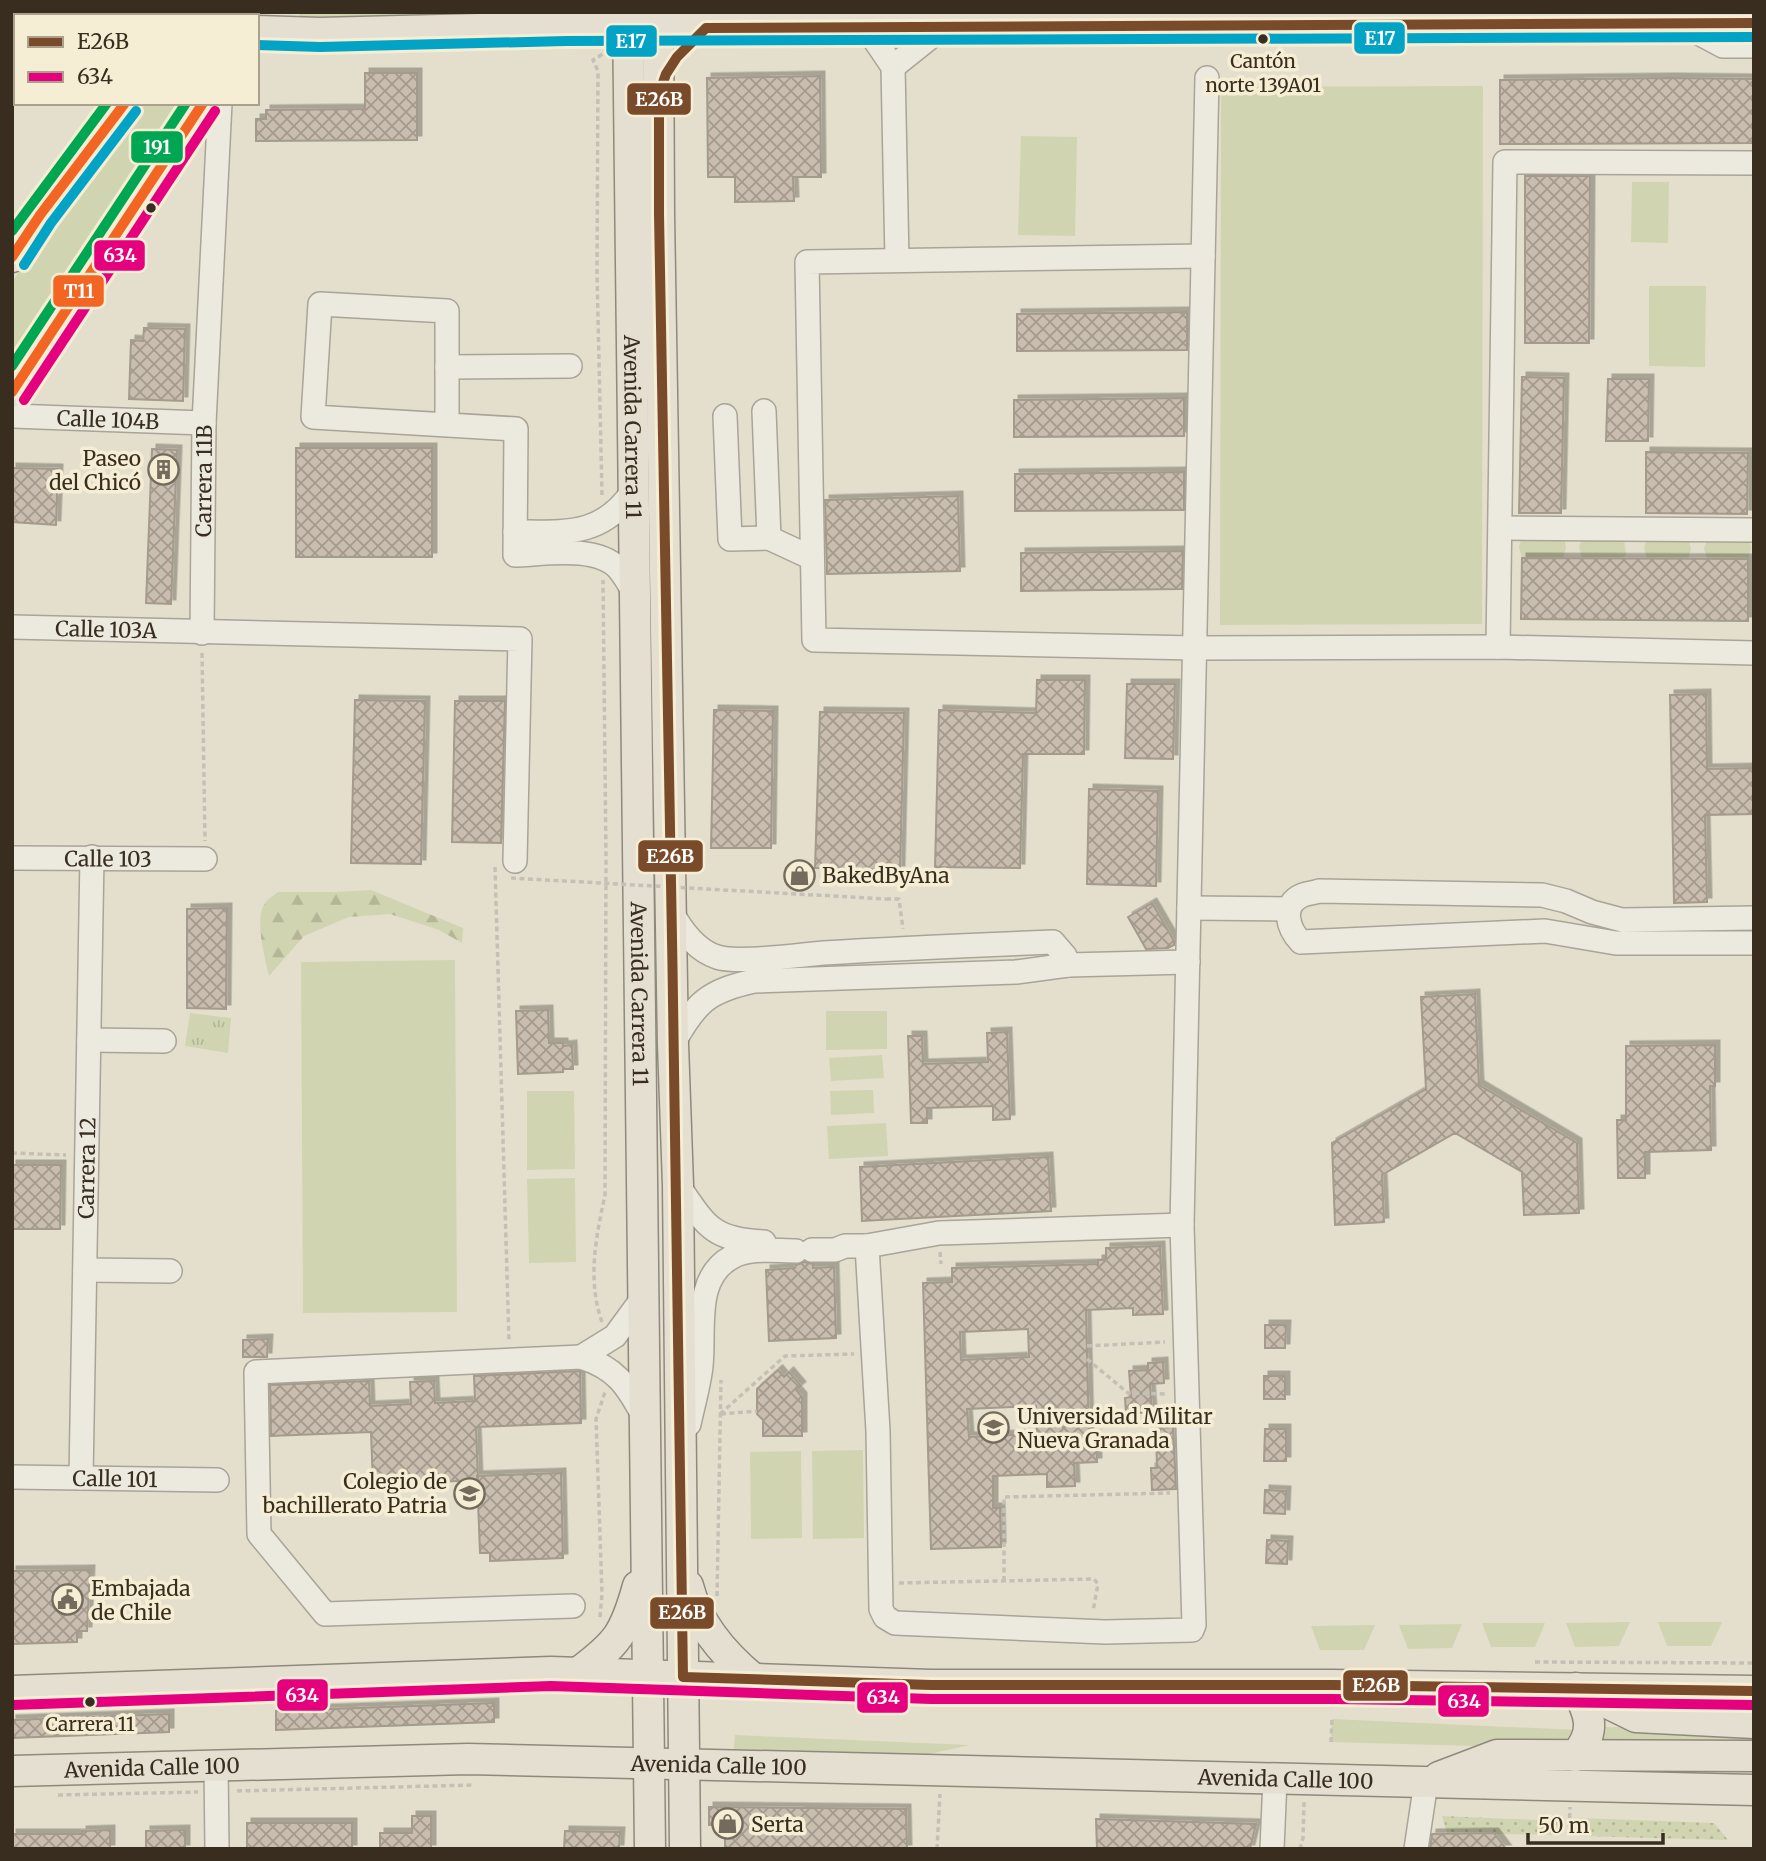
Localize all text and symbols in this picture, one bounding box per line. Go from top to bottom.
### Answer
legend [14,14,259,105]
line badge: E17 [1353,21,1406,55]
line badge: E17 [605,24,658,58]
text: E17 [1364,26,1396,50]
text: E26B [77,28,129,55]
text: E17 [615,29,647,53]
marker: Cantón norte 139A01 [1256,32,1270,46]
place label: Cantón norte 139A01 [1205,49,1321,97]
text: 634 [77,63,113,90]
line badge: E26B [626,82,692,116]
text: E26B [635,87,683,111]
line badge: 191 [130,130,184,164]
text: 191 [143,135,171,159]
unlabelled marker [144,201,158,215]
line badge: 634 [93,239,146,272]
text: 634 [103,243,137,267]
line badge: T11 [52,274,105,308]
text: T11 [64,279,95,303]
street label: Avenida Carrera 11 [618,334,648,519]
street label: Calle 104B [56,404,160,435]
street label: Carrera 11B [189,425,217,537]
place label: Paseo del Chicó [49,445,141,496]
building icon: Paseo del Chicó [147,453,181,487]
street label: Calle 103A [55,615,157,644]
line badge: E26B [637,839,704,873]
text: E26B [646,844,694,868]
street label: Calle 103 [64,845,152,872]
shop icon: BakedByAna [782,858,816,892]
place label: BakedByAna [822,862,949,889]
street label: Avenida Carrera 11 [625,901,654,1086]
street label: Carrera 12 [72,1117,101,1219]
place label: Universidad Militar Nueva Granada [1017,1403,1213,1454]
school or university icon: Universidad Militar Nueva Granada [977,1411,1011,1445]
street label: Calle 101 [72,1464,158,1493]
place label: Colegio de bachillerato Patria [262,1468,447,1519]
school or university icon: Colegio de bachillerato Patria [453,1476,487,1510]
place label: Embajada de Chile [91,1575,190,1626]
public building icon: Embajada de Chile [51,1583,85,1617]
line badge: E26B [649,1596,715,1630]
text: E26B [658,1600,706,1624]
line badge: E26B [1342,1669,1409,1702]
text: E26B [1352,1673,1400,1697]
line badge: 634 [276,1678,329,1712]
line badge: 634 [856,1681,909,1714]
text: 634 [285,1683,319,1707]
line badge: 634 [1437,1684,1490,1718]
text: 634 [866,1685,900,1709]
text: 634 [1447,1689,1481,1713]
marker: Carrera 11 [83,1695,97,1709]
place label: Carrera 11 [46,1712,135,1736]
street label: Avenida Calle 100 [629,1749,807,1781]
street label: Avenida Calle 100 [63,1752,240,1783]
street label: Avenida Calle 100 [1196,1763,1374,1794]
scale bar [1528,1801,1663,1845]
shop icon: Serta [711,1807,745,1841]
place label: Serta [751,1811,804,1838]
text: 50 m [1538,1812,1589,1839]

